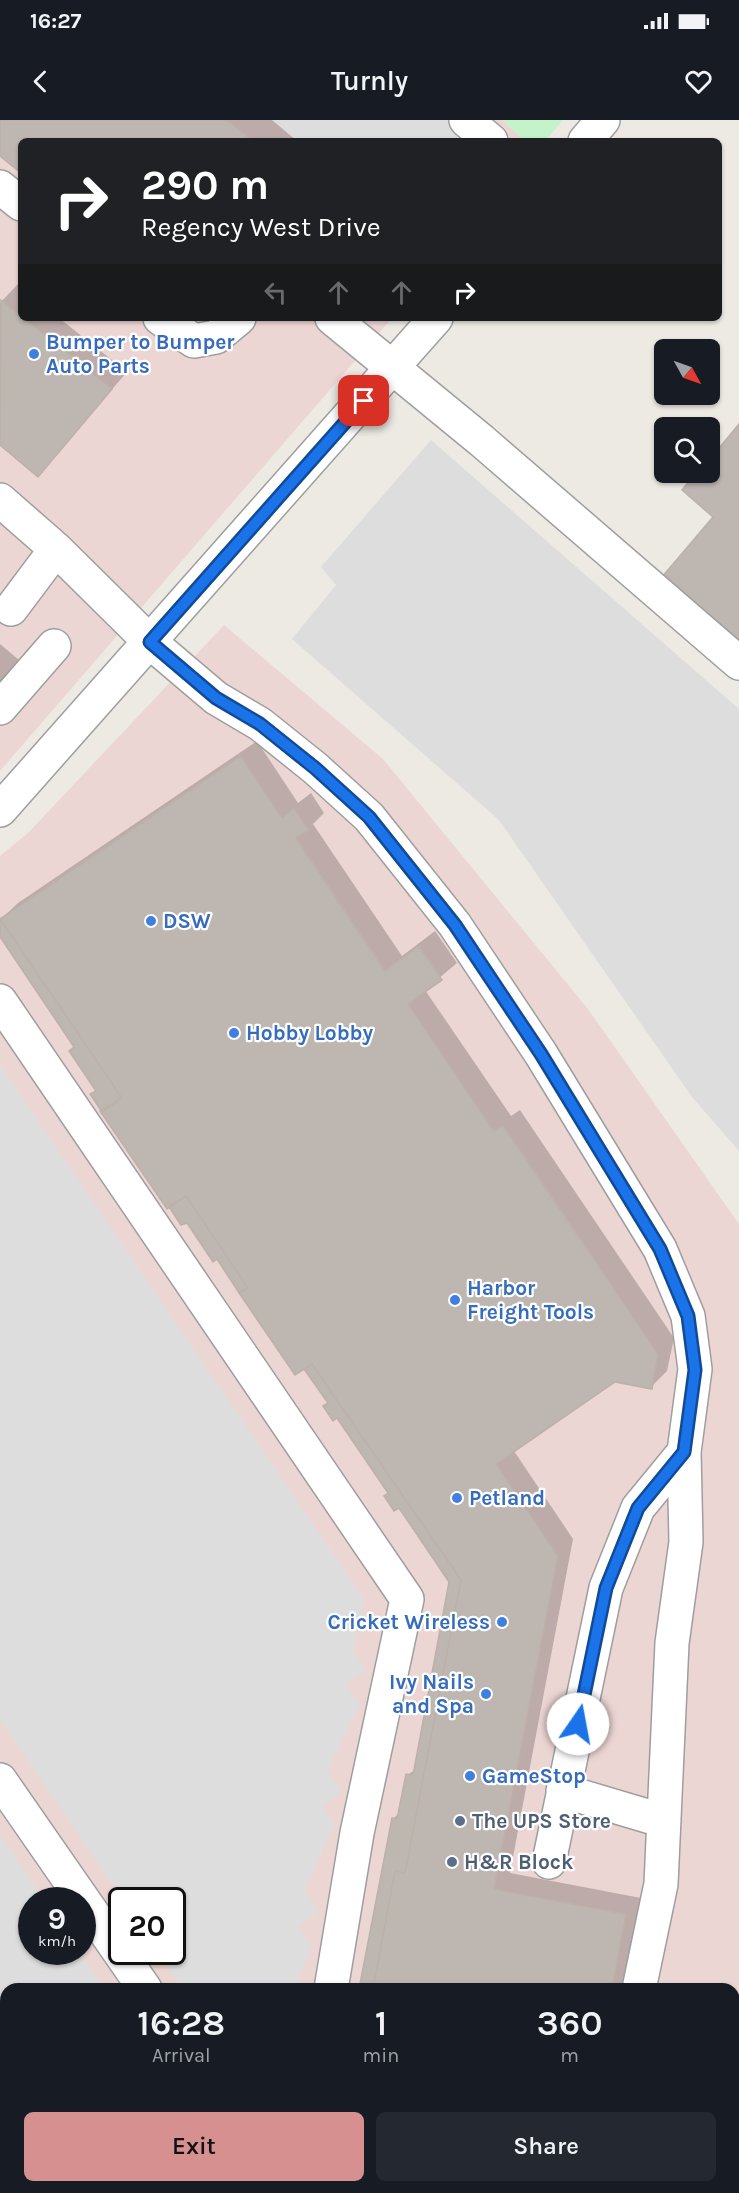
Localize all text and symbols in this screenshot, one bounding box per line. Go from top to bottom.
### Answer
text: 16:27 [30,8,81,34]
icon: back [24,65,57,98]
text: Turnly [331,65,408,97]
icon: heart [682,65,715,98]
text: 290 m [141,160,269,210]
icon: right [42,162,120,240]
text: Regency West Drive [141,211,381,243]
icon: left [259,276,292,309]
icon: ahead [322,276,355,309]
icon: ahead [385,276,418,309]
icon: right [448,276,481,309]
place label: Bumper to Bumper Auto Parts [46,330,235,378]
north arrow [654,339,720,405]
map controls [654,339,720,483]
marker: Bumper to Bumper Auto Parts [27,347,41,361]
pin [338,375,389,426]
icon: arrive [347,384,380,417]
button: search [654,417,720,483]
place label: DSW [163,909,211,933]
marker: DSW [144,914,158,928]
place label: Hobby Lobby [246,1021,373,1045]
marker: Hobby Lobby [227,1026,241,1040]
place label: Harbor Freight Tools [467,1276,594,1324]
marker: Harbor Freight Tools [448,1293,462,1307]
place label: Petland [469,1486,545,1510]
marker: Petland [450,1491,464,1505]
place label: Cricket Wireless [327,1610,490,1634]
marker: Cricket Wireless [495,1615,509,1629]
place label: Ivy Nails and Spa [389,1670,474,1718]
marker: Ivy Nails and Spa [479,1687,493,1701]
position arrow [546,1692,610,1756]
place label: GameStop [482,1764,586,1788]
marker: GameStop [463,1769,477,1783]
place label: The UPS Store [472,1809,611,1833]
marker: The UPS Store [453,1814,467,1828]
place label: H&R Block [464,1850,574,1874]
marker: H&R Block [445,1855,459,1869]
speed limit sign: 20 [108,1887,186,1965]
text: 9 [48,1901,66,1937]
text: km/h [38,1932,76,1950]
text: 16:28 [137,2002,225,2044]
text: 1 [375,2002,387,2044]
text: 360 [537,2002,603,2044]
text: Arrival [152,2044,211,2067]
text: min [363,2044,399,2067]
text: m [560,2044,579,2067]
button: Exit [24,2112,364,2181]
button: Share [376,2112,716,2181]

